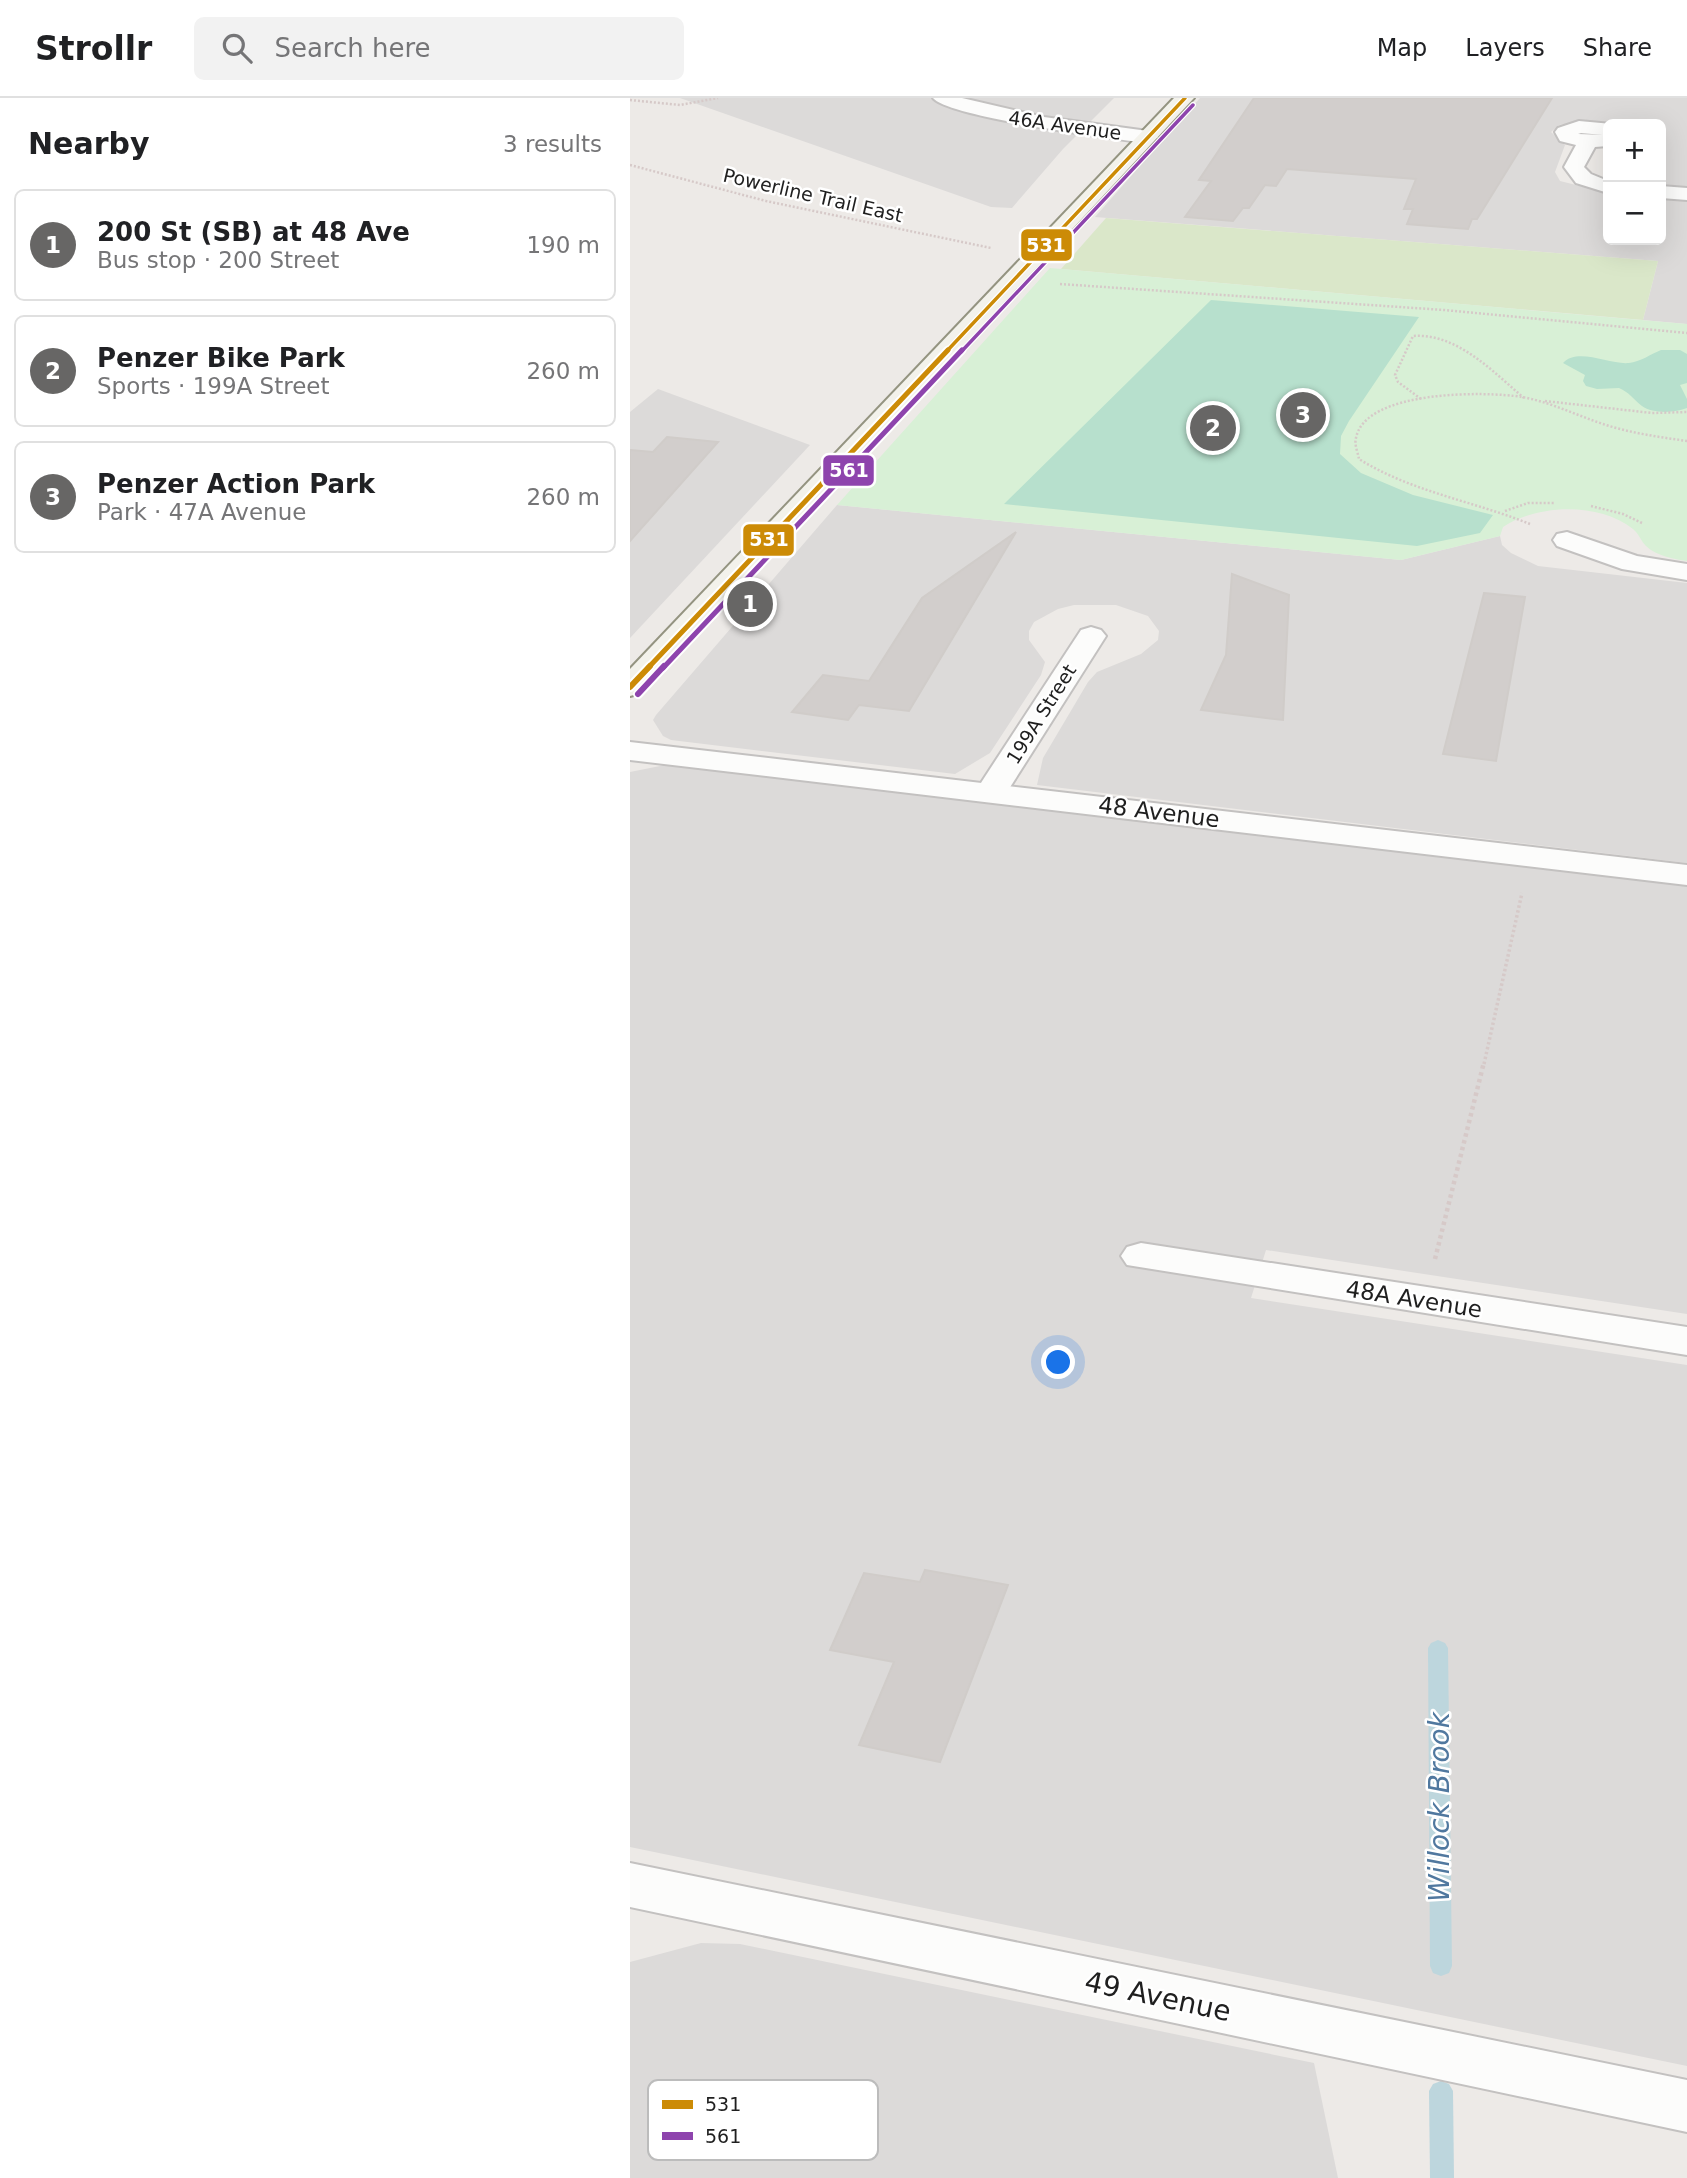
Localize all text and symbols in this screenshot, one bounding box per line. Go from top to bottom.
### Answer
search box [194,17,684,80]
text: Strollr [35,29,152,68]
icon: search [218,29,256,67]
text: Search here [274,33,431,63]
text: Map [1377,34,1427,62]
text: Layers [1465,34,1545,62]
text: Share [1583,34,1652,62]
street label: 46A Avenue [1007,106,1123,144]
map controls [1603,119,1666,245]
button: + [1603,119,1666,182]
text: Nearby [28,126,150,161]
text: 3 results [503,131,602,157]
street label: Powerline Trail East [721,164,905,226]
button: − [1603,182,1666,245]
text: 200 St (SB) at 48 Ave [97,217,410,247]
line badge: 531 [1020,228,1073,262]
text: 1 [45,232,61,258]
text: 190 m [526,232,600,258]
text: 531 [1026,234,1066,256]
text: Bus stop · 200 Street [97,247,339,273]
text: Penzer Bike Park [97,343,345,373]
text: 2 [45,358,61,384]
text: 260 m [526,358,600,384]
text: Sports · 199A Street [97,373,330,399]
pin: 3 [1280,389,1326,441]
pin: 2 [1190,402,1236,454]
line badge: 561 [822,454,875,487]
text: 561 [829,459,869,481]
text: Penzer Action Park [97,469,375,499]
text: 3 [45,484,61,510]
text: 260 m [526,484,600,510]
text: Park · 47A Avenue [97,499,306,525]
line badge: 531 [742,523,795,557]
text: 531 [749,528,789,550]
pin: 1 [727,578,773,630]
street label: 199A Street [1002,660,1080,768]
street label: 48 Avenue [1097,792,1221,832]
street label: 48A Avenue [1344,1275,1484,1323]
your location [1041,1345,1075,1379]
water label: Willock Brook [1423,1710,1456,1902]
street label: 49 Avenue [1082,1965,1234,2028]
legend [648,2080,878,2160]
text: 531 [705,2093,741,2115]
text: 561 [705,2125,741,2147]

